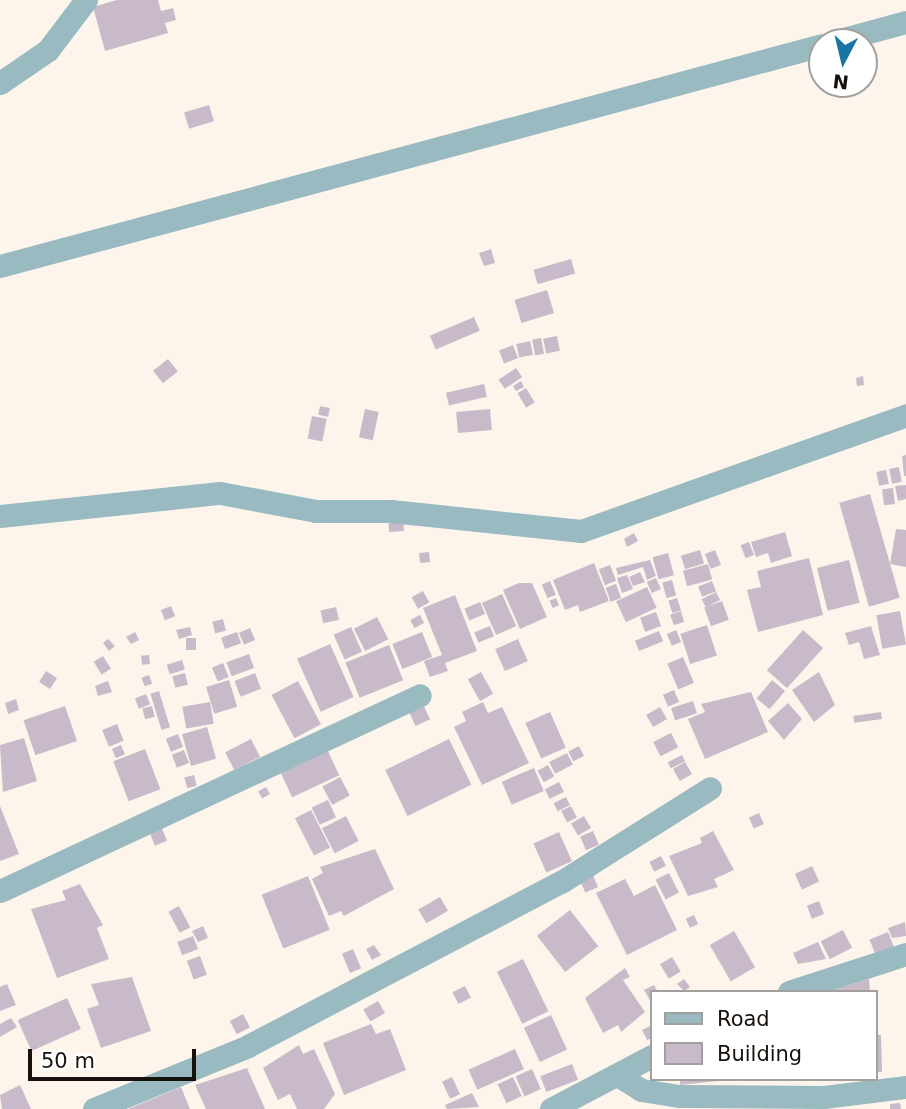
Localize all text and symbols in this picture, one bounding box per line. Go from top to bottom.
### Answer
north arrow [808,28,878,98]
text: N [831,70,850,94]
legend [650,990,878,1081]
text: Road [717,1007,770,1031]
scale bar [32,1036,200,1080]
text: Building [717,1042,802,1066]
text: 50 m [41,1049,95,1073]

